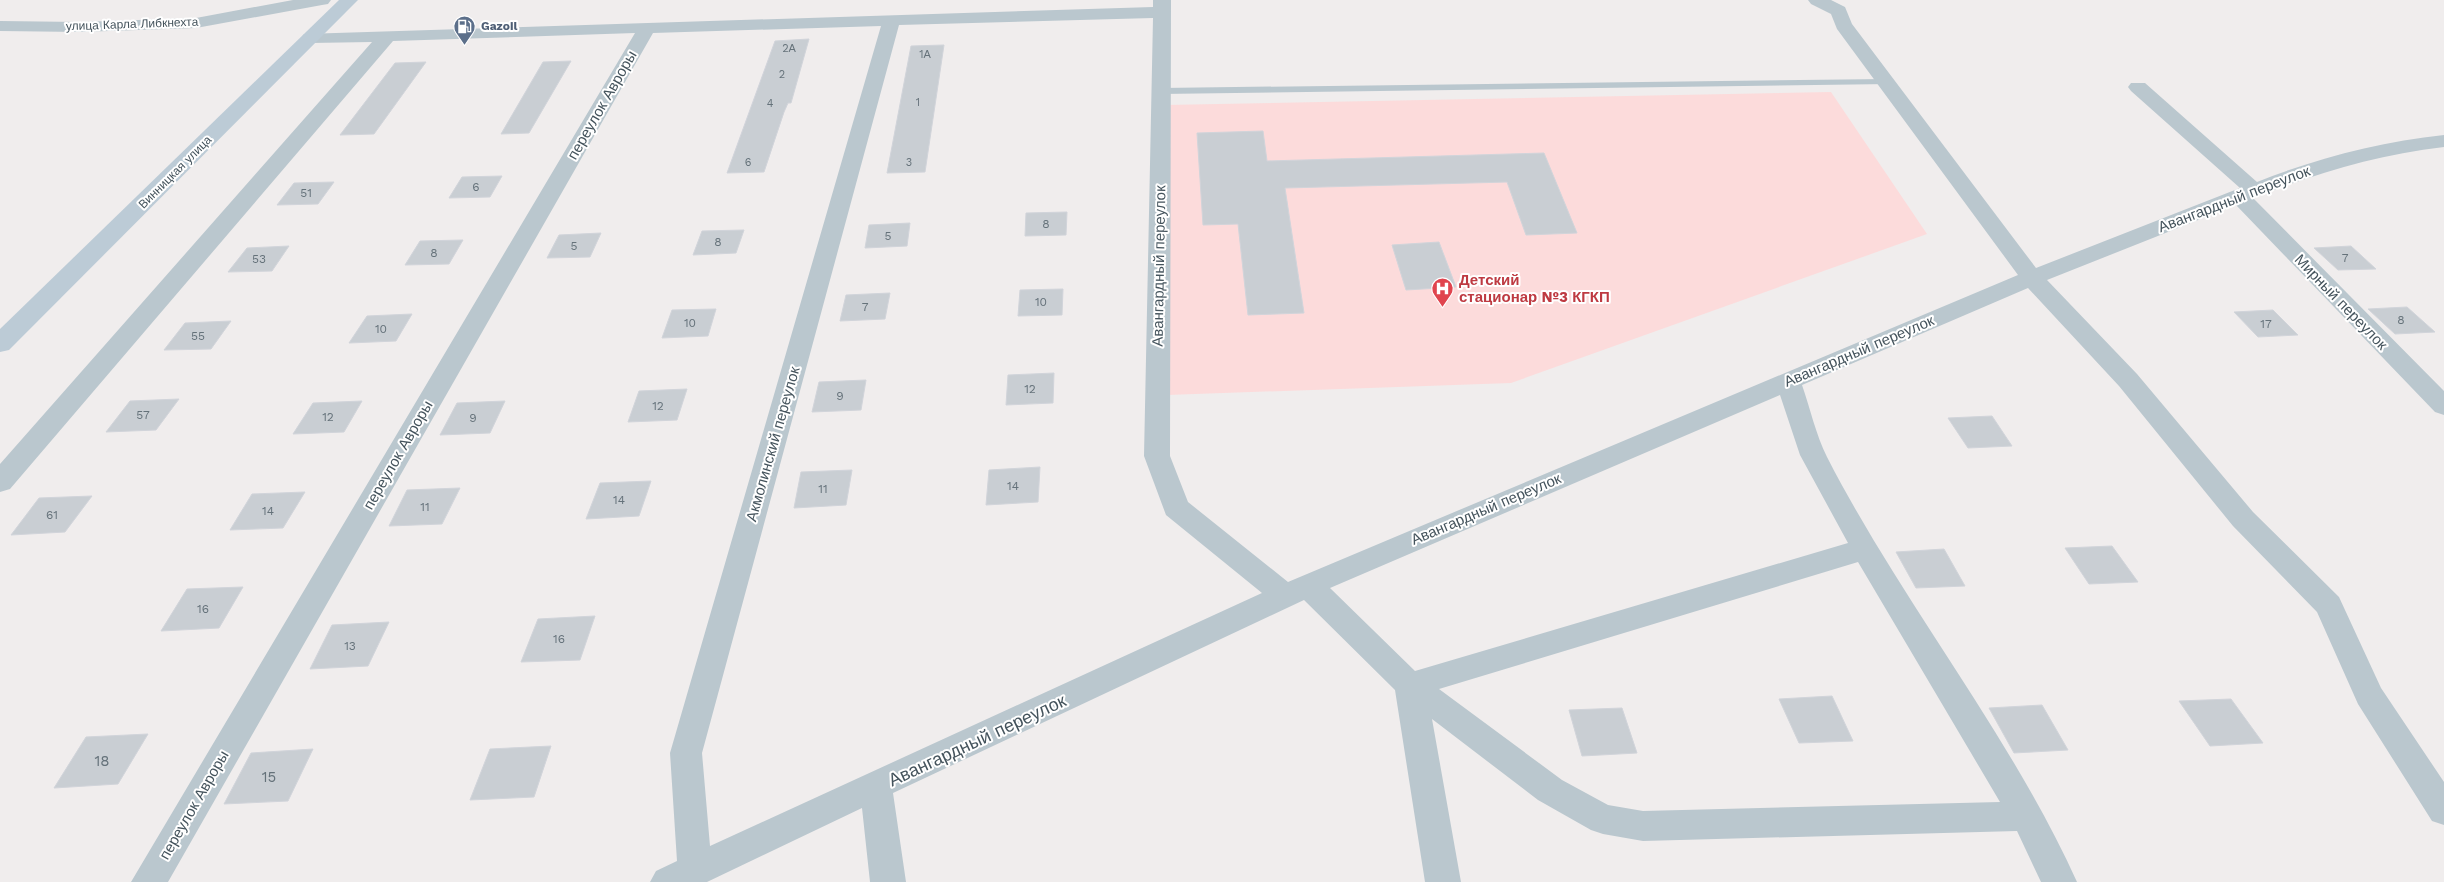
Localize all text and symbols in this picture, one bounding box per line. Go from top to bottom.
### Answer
fuel station icon: Gazoil [453,14,477,45]
street label: улица Карла Либкнехта [66,15,199,33]
place label: Gazoil [481,19,517,33]
house number: 2А [782,42,797,55]
street label: переулок Авроры [563,47,641,163]
house number: 1А [919,48,931,61]
house number: 2 [779,68,785,81]
house number: 1 [916,96,920,109]
house number: 4 [767,97,774,110]
street label: Винницкая улица [136,132,215,211]
house number: 6 [745,156,752,169]
house number: 3 [906,156,912,169]
street label: Авангардный переулок [2156,162,2313,236]
house number: 6 [472,180,480,194]
street label: Авангардный переулок [1149,185,1169,347]
house number: 51 [300,186,312,200]
house number: 8 [1042,217,1050,231]
house number: 5 [885,229,892,243]
house number: 8 [714,235,722,249]
house number: 5 [571,239,578,253]
house number: 8 [430,246,438,260]
street label: Мирный переулок [2291,251,2391,354]
house number: 7 [2342,251,2349,265]
house number: 53 [252,252,266,266]
place label: Детский стационар №3 КГКП [1459,271,1610,306]
hospital icon: Детский стационар №3 КГКП [1431,277,1455,308]
house number: 10 [1035,295,1047,309]
house number: 7 [862,300,869,314]
street label: Авангардный переулок [1781,311,1937,391]
house number: 8 [2397,313,2405,327]
house number: 10 [684,316,696,330]
house number: 17 [2260,317,2272,331]
house number: 10 [375,322,387,336]
house number: 55 [191,329,205,343]
street label: Акмолинский переулок [742,364,804,523]
house number: 12 [1024,382,1036,396]
house number: 9 [836,389,844,403]
street label: переулок Авроры [359,397,437,513]
house number: 12 [652,399,664,413]
house number: 57 [136,408,150,422]
house number: 12 [322,410,334,424]
house number: 9 [469,411,477,425]
street label: Авангардный переулок [1408,469,1564,549]
house number: 14 [1007,479,1019,493]
house number: 11 [818,482,828,496]
house number: 14 [613,493,625,507]
house number: 11 [420,500,430,514]
house number: 14 [262,504,274,518]
house number: 61 [46,508,58,522]
house number: 16 [197,602,209,616]
house number: 16 [553,632,565,646]
house number: 13 [344,639,356,653]
street label: Авангардный переулок [885,690,1069,790]
street label: переулок Авроры [155,747,233,863]
house number: 18 [94,752,110,770]
house number: 15 [262,768,276,786]

